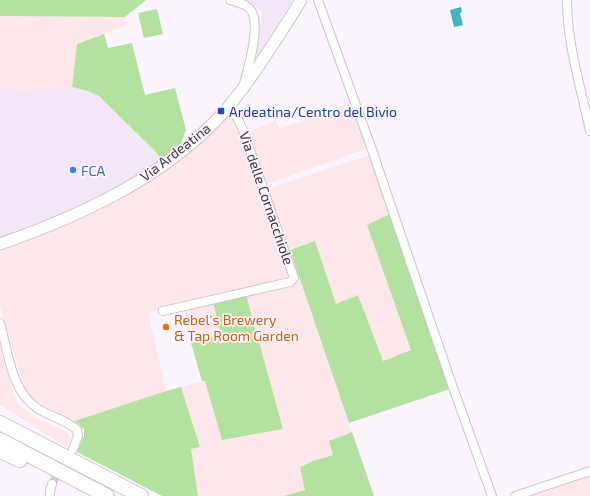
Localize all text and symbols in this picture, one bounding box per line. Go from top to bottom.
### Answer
place label: Ardeatina/Centro del Bivio [229,103,397,120]
marker: Ardeatina/Centro del Bivio [216,106,226,116]
street label: Via Ardeatina [136,119,214,185]
street label: Via delle Cornacchiole [236,129,298,267]
place label: FCA [81,162,105,179]
marker: FCA [68,165,78,175]
place label: Rebel's Brewery & Tap Room Garden [174,311,299,344]
marker: Rebel's Brewery & Tap Room Garden [161,322,171,332]

